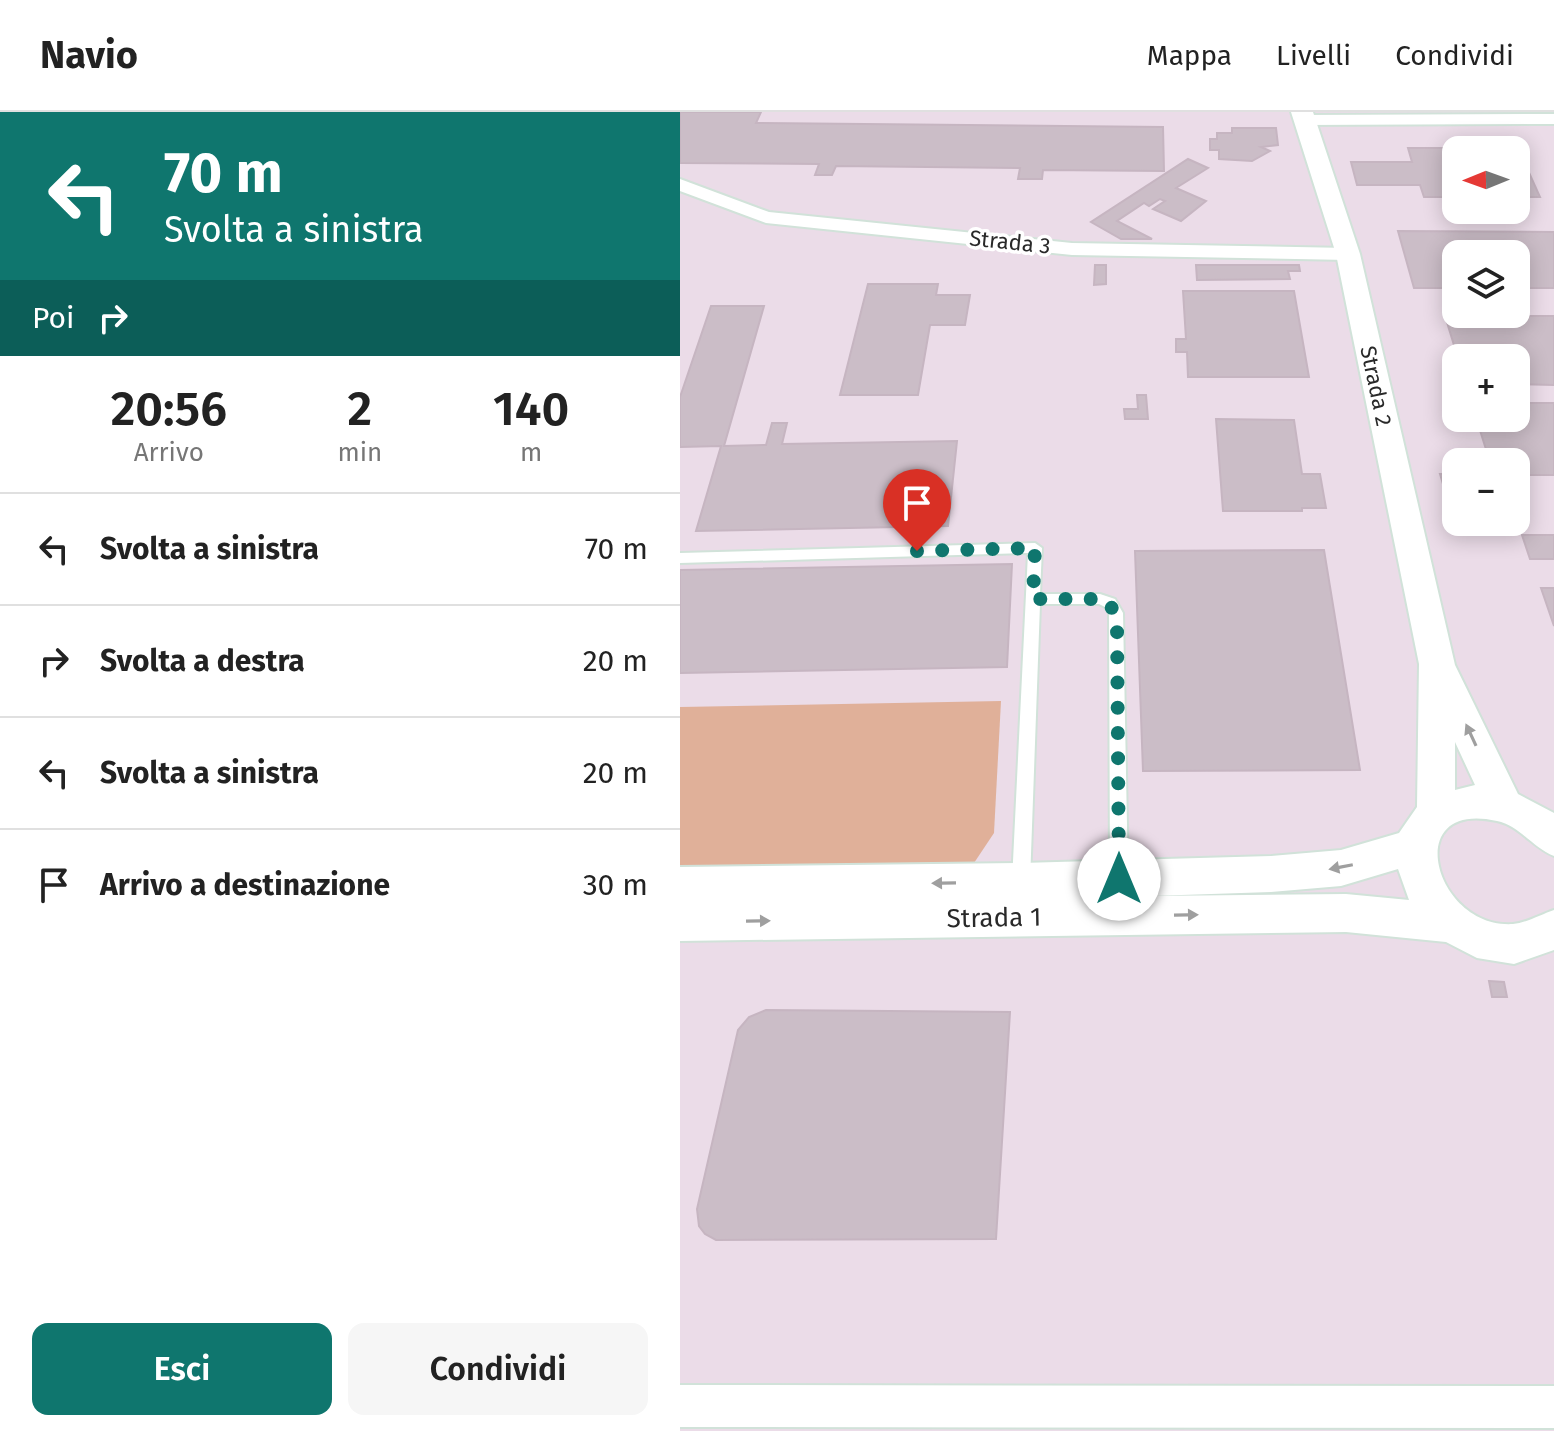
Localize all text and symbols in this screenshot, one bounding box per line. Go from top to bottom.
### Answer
text: Navio [40,32,138,78]
text: Mappa [1147,39,1232,72]
text: Livelli [1276,39,1351,72]
text: Condividi [1395,39,1514,72]
north arrow [1442,136,1530,224]
map controls [1442,136,1530,536]
text: 70 m [164,140,283,207]
icon: left [32,144,136,248]
text: Svolta a sinistra [164,208,424,252]
street label: Strada 3 [968,224,1052,260]
button: layers [1442,240,1530,328]
icon: right [91,296,135,340]
text: Poi [32,300,75,336]
street label: Strada 2 [1354,343,1398,429]
button: + [1442,344,1530,432]
text: 20:56 [111,380,227,438]
text: 2 [348,380,372,438]
text: 140 [493,380,569,438]
text: Arrivo [134,437,204,468]
text: min [337,437,382,468]
text: m [520,437,542,468]
button: − [1442,448,1530,536]
pin [883,469,951,551]
icon: arrive [895,481,939,525]
icon: left [32,527,76,571]
text: Svolta a sinistra [100,531,319,567]
text: 70 m [585,531,648,567]
icon: right [32,639,76,683]
text: Svolta a destra [100,643,305,679]
text: 20 m [583,643,648,679]
one-way arrow [1464,724,1478,747]
icon: left [32,751,76,795]
text: Svolta a sinistra [100,755,319,791]
text: 20 m [583,755,648,791]
position arrow [1077,837,1161,921]
one-way arrow [1328,861,1353,873]
icon: arrive [32,863,76,907]
text: Arrivo a destinazione [100,867,390,903]
text: 30 m [583,867,648,903]
one-way arrow [930,877,956,889]
street label: Strada 1 [946,902,1042,934]
one-way arrow [1174,909,1199,921]
one-way arrow [746,915,771,927]
button: Esci [32,1323,332,1415]
button: Condividi [348,1323,648,1415]

